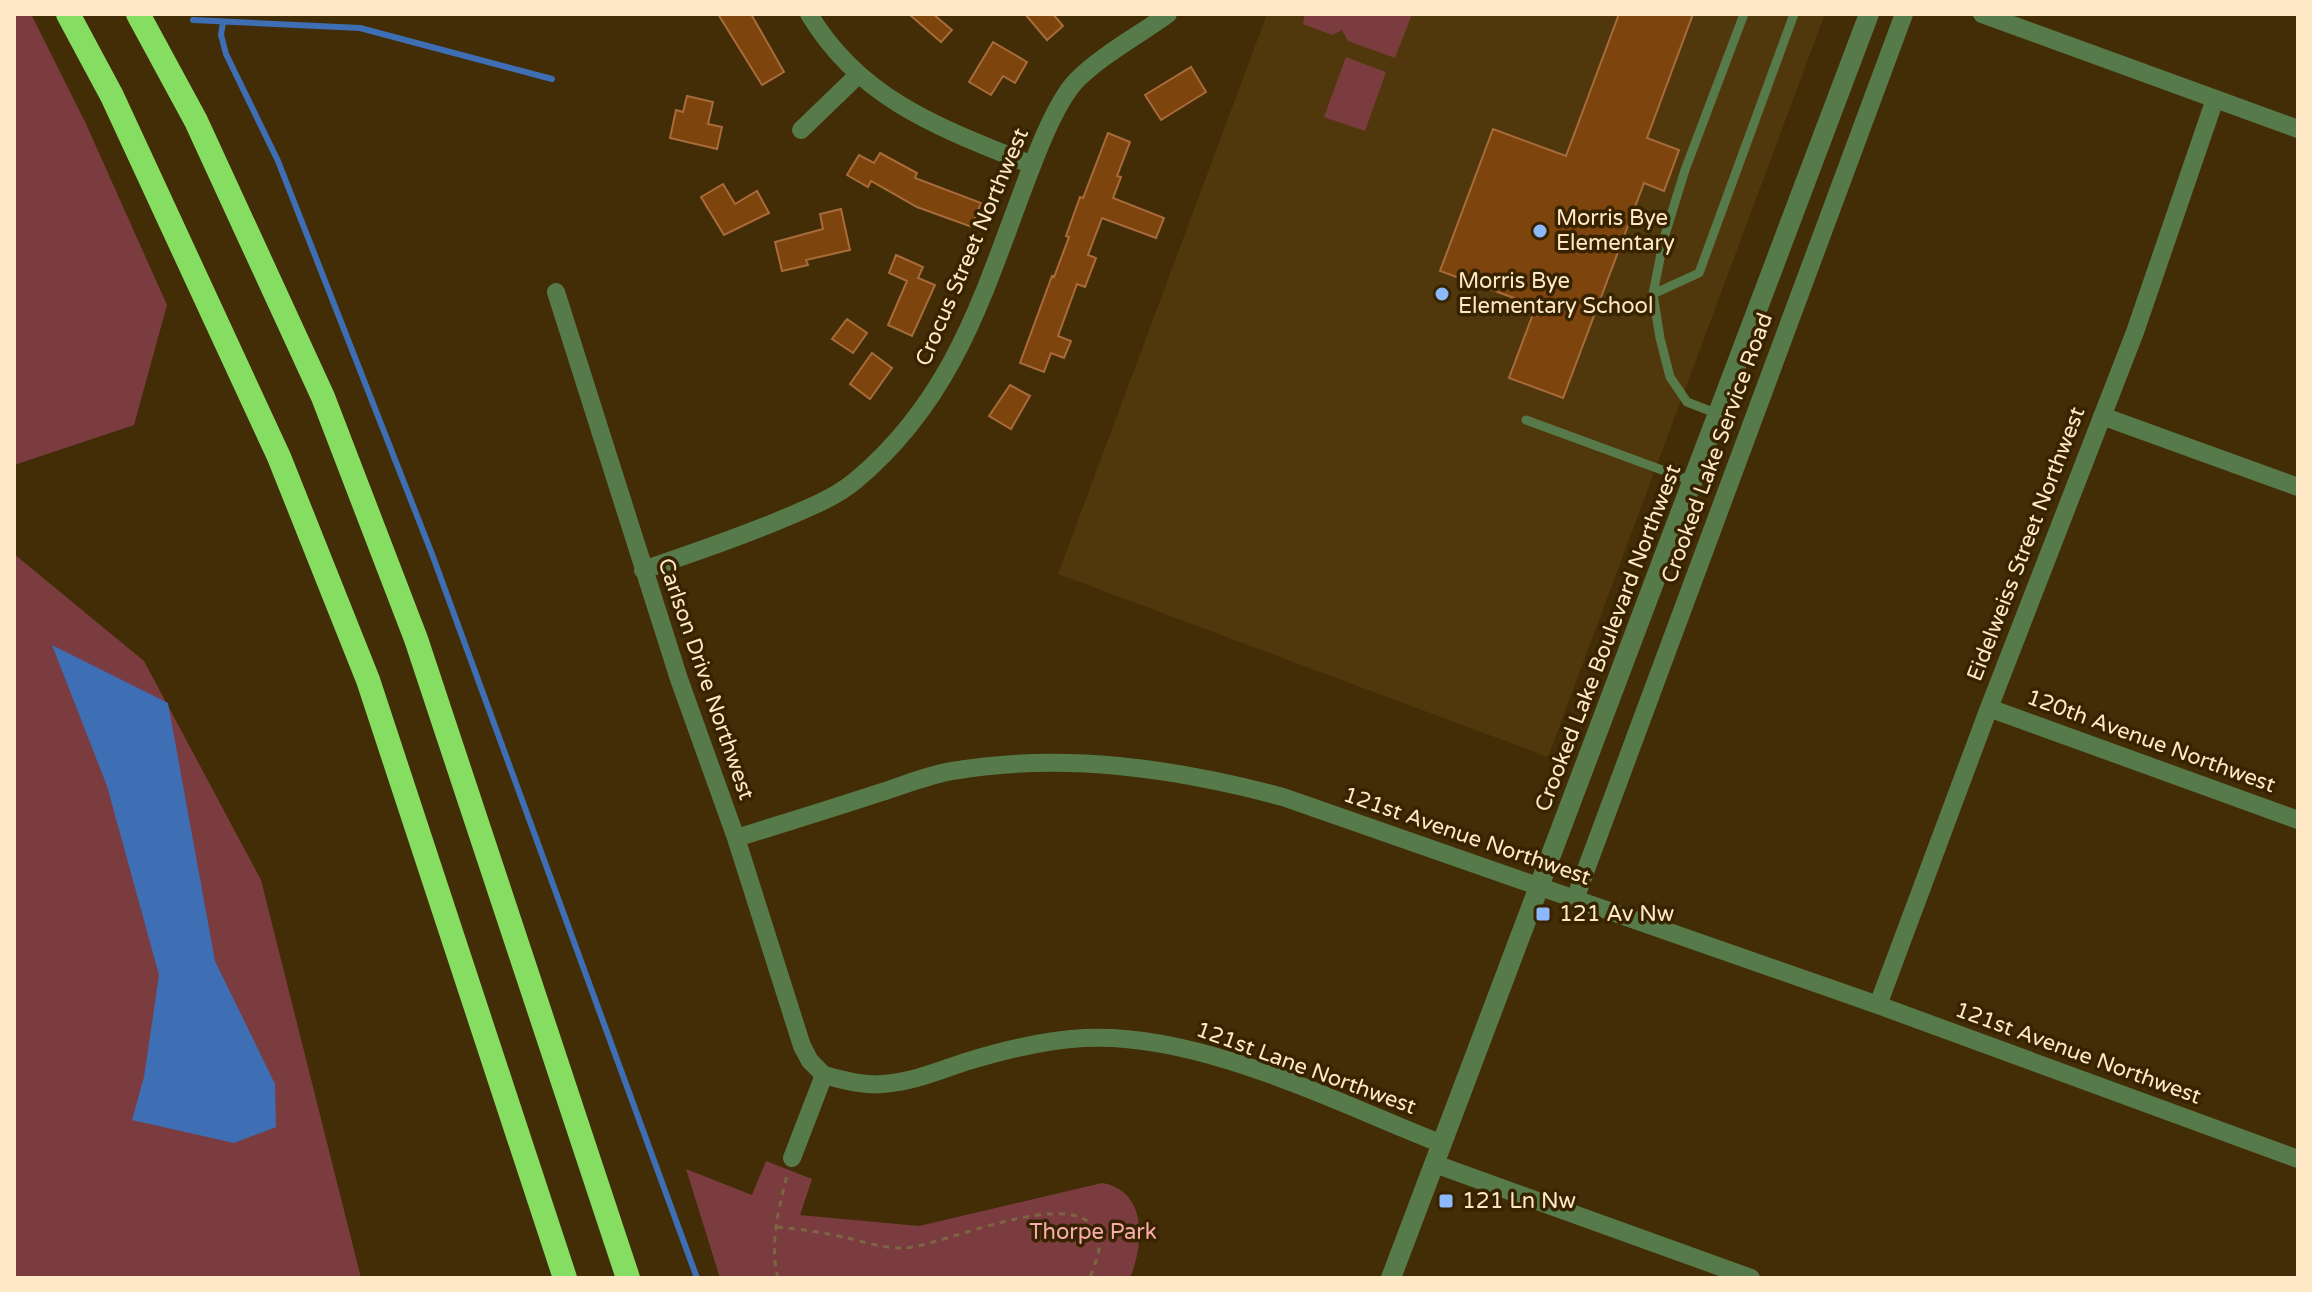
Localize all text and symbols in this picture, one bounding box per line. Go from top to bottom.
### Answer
street label: Crocus Street Northwest [910,124,1034,370]
place label: Morris Bye Elementary [1556,205,1675,256]
marker: Morris Bye Elementary [1531,222,1549,240]
place label: Morris Bye Elementary School [1458,268,1653,319]
marker: Morris Bye Elementary School [1433,285,1451,303]
street label: Crooked Lake Service Road [1656,309,1778,587]
street label: Eidelweiss Street Northwest [1962,403,2090,685]
street label: Crooked Lake Boulevard Northwest [1530,461,1686,815]
street label: Carlson Drive Northwest [652,555,760,803]
street label: 120th Avenue Northwest [2023,684,2279,798]
street label: 121st Avenue Northwest [1340,781,1594,891]
place label: 121 Av Nw [1559,901,1674,927]
marker: 121 Av Nw [1534,905,1552,923]
street label: 121st Avenue Northwest [1951,996,2205,1110]
street label: 121st Lane Northwest [1193,1016,1419,1120]
place label: 121 Ln Nw [1462,1188,1576,1214]
marker: 121 Ln Nw [1437,1192,1455,1210]
park label: Thorpe Park [1029,1219,1157,1245]

